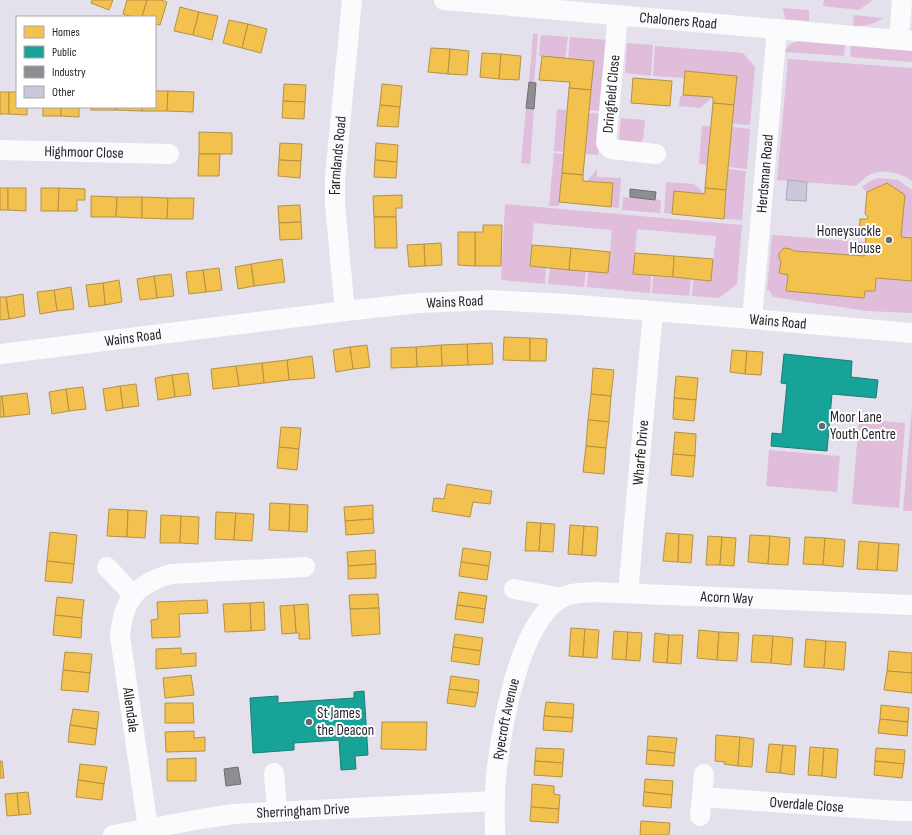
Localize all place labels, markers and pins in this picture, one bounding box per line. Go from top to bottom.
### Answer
place label: Honeysuckle House [817,222,881,258]
marker: Honeysuckle House [884,235,894,245]
place label: Moor Lane Youth Centre [830,408,896,444]
marker: Moor Lane Youth Centre [817,421,827,431]
place label: St James the Deacon [317,704,374,740]
marker: St James the Deacon [304,717,314,727]

